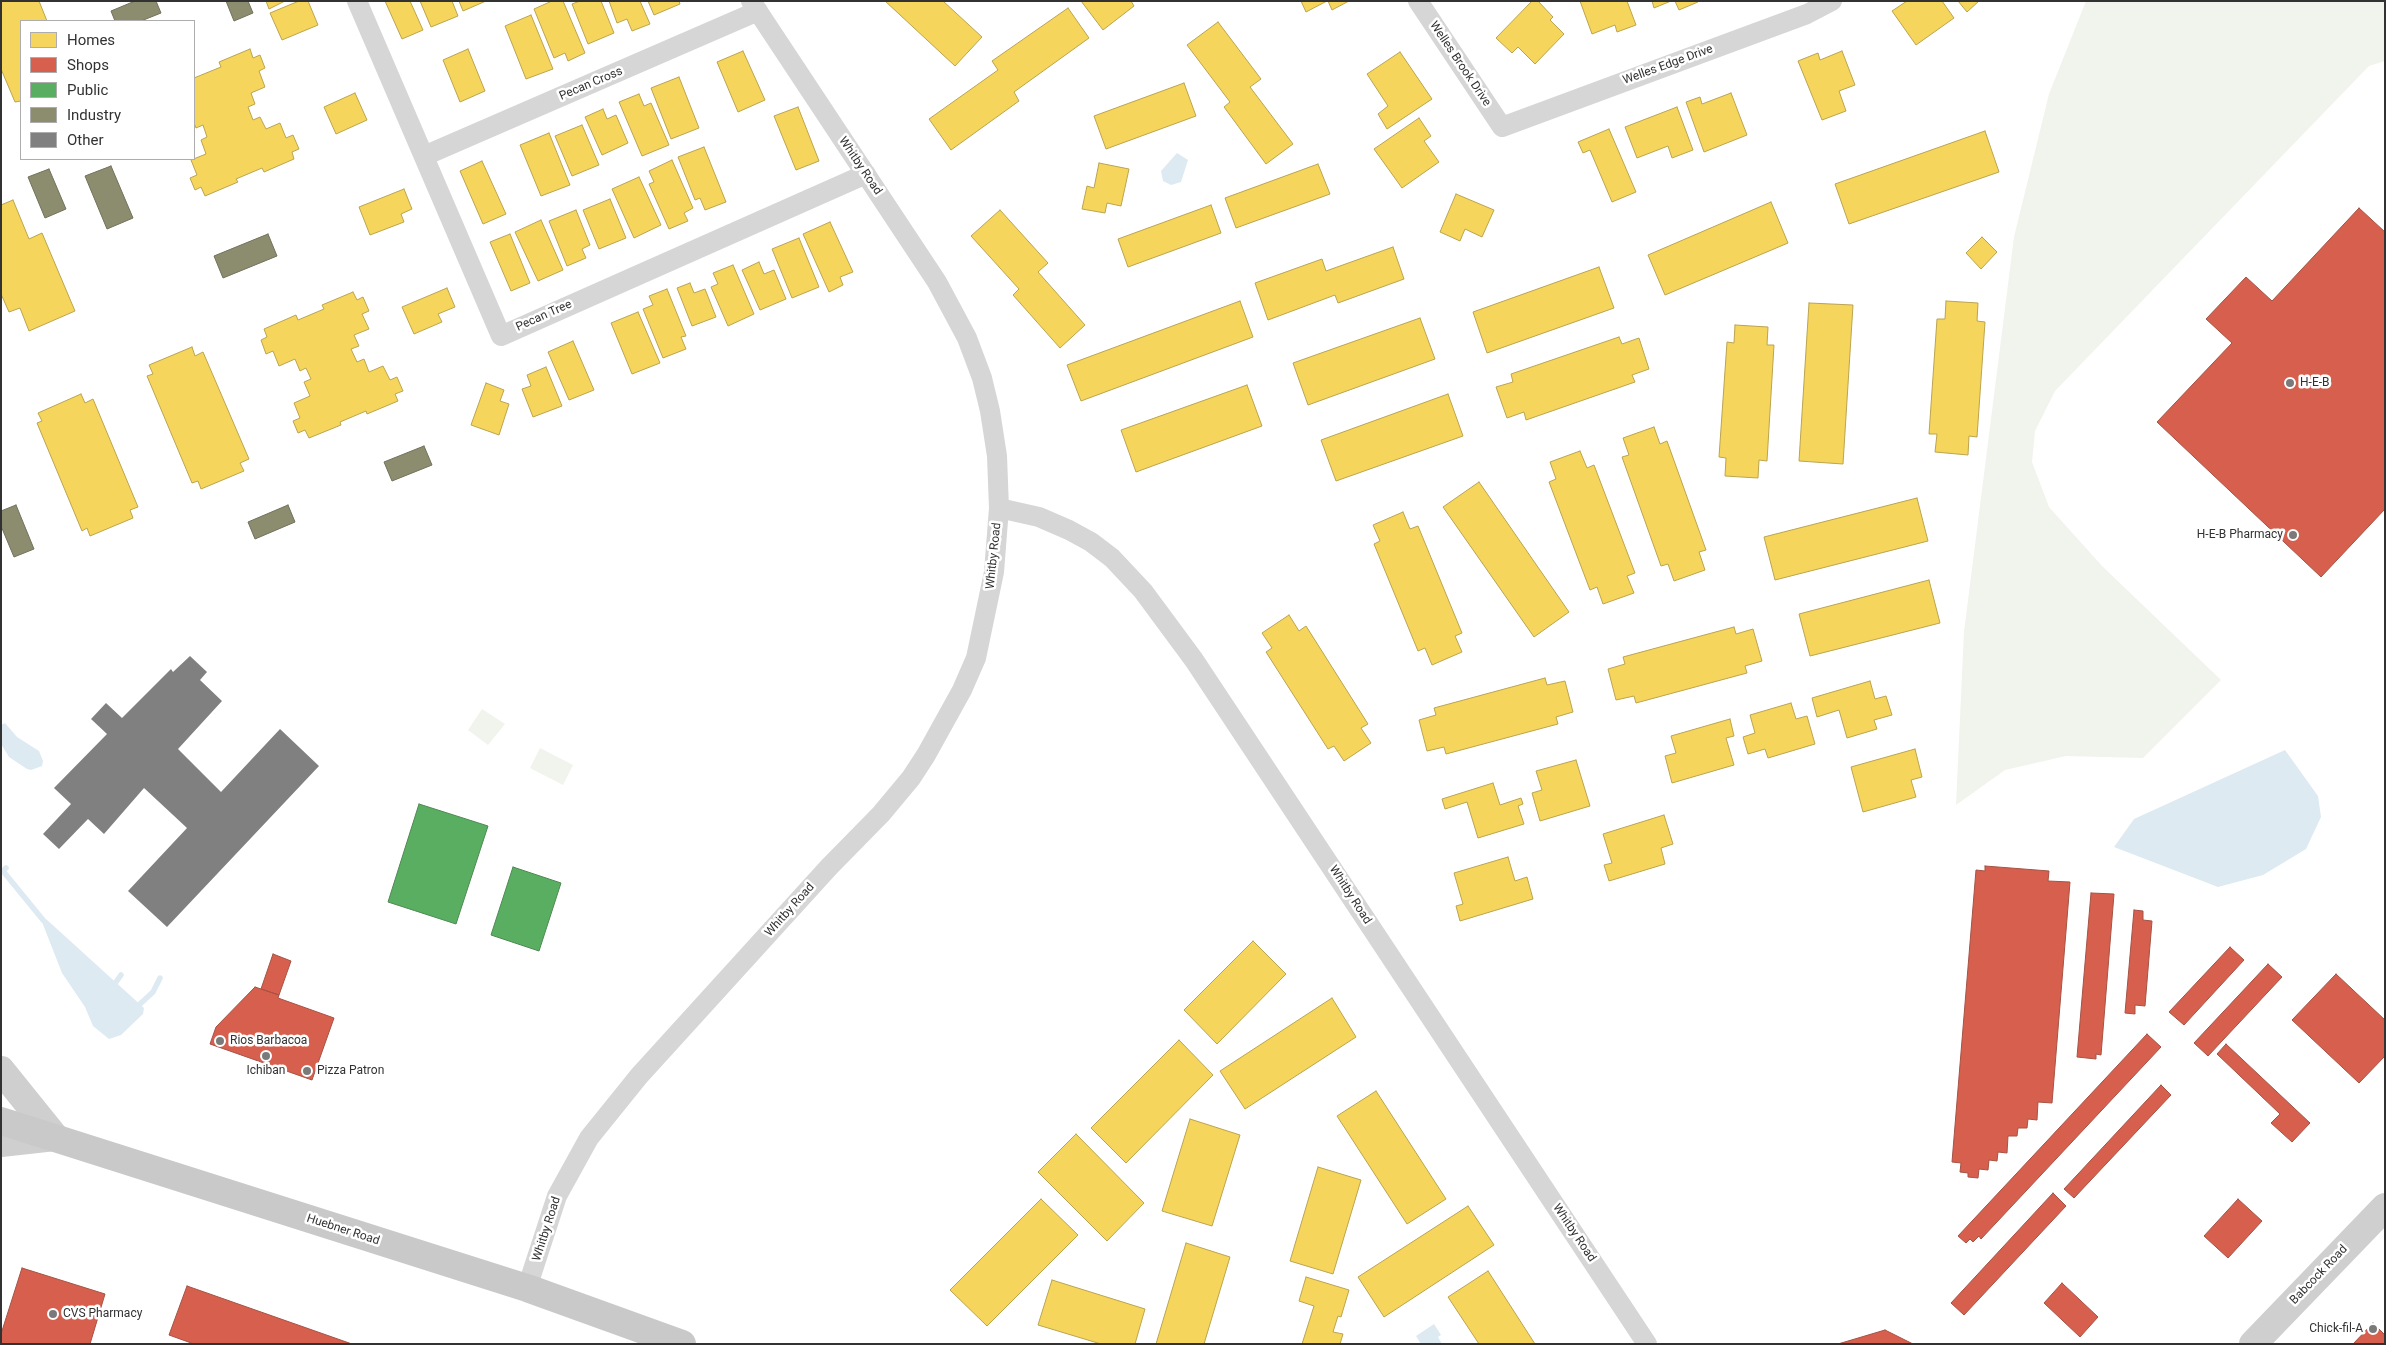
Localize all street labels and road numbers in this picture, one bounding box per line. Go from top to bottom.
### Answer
street label: Welles Brook Drive [1426,19,1494,109]
street label: Welles Edge Drive [1621,42,1715,88]
street label: Pecan Cross [557,64,625,104]
street label: Whitby Road [835,134,885,198]
street label: Pecan Tree [514,297,574,335]
street label: Whitby Road [983,522,1005,590]
street label: Whitby Road [1326,863,1374,927]
street label: Whitby Road [762,880,818,940]
street label: Whitby Road [530,1195,564,1263]
street label: Whitby Road [1549,1201,1599,1265]
street label: Huebner Road [305,1211,381,1249]
street label: Babcock Road [2287,1242,2351,1308]

